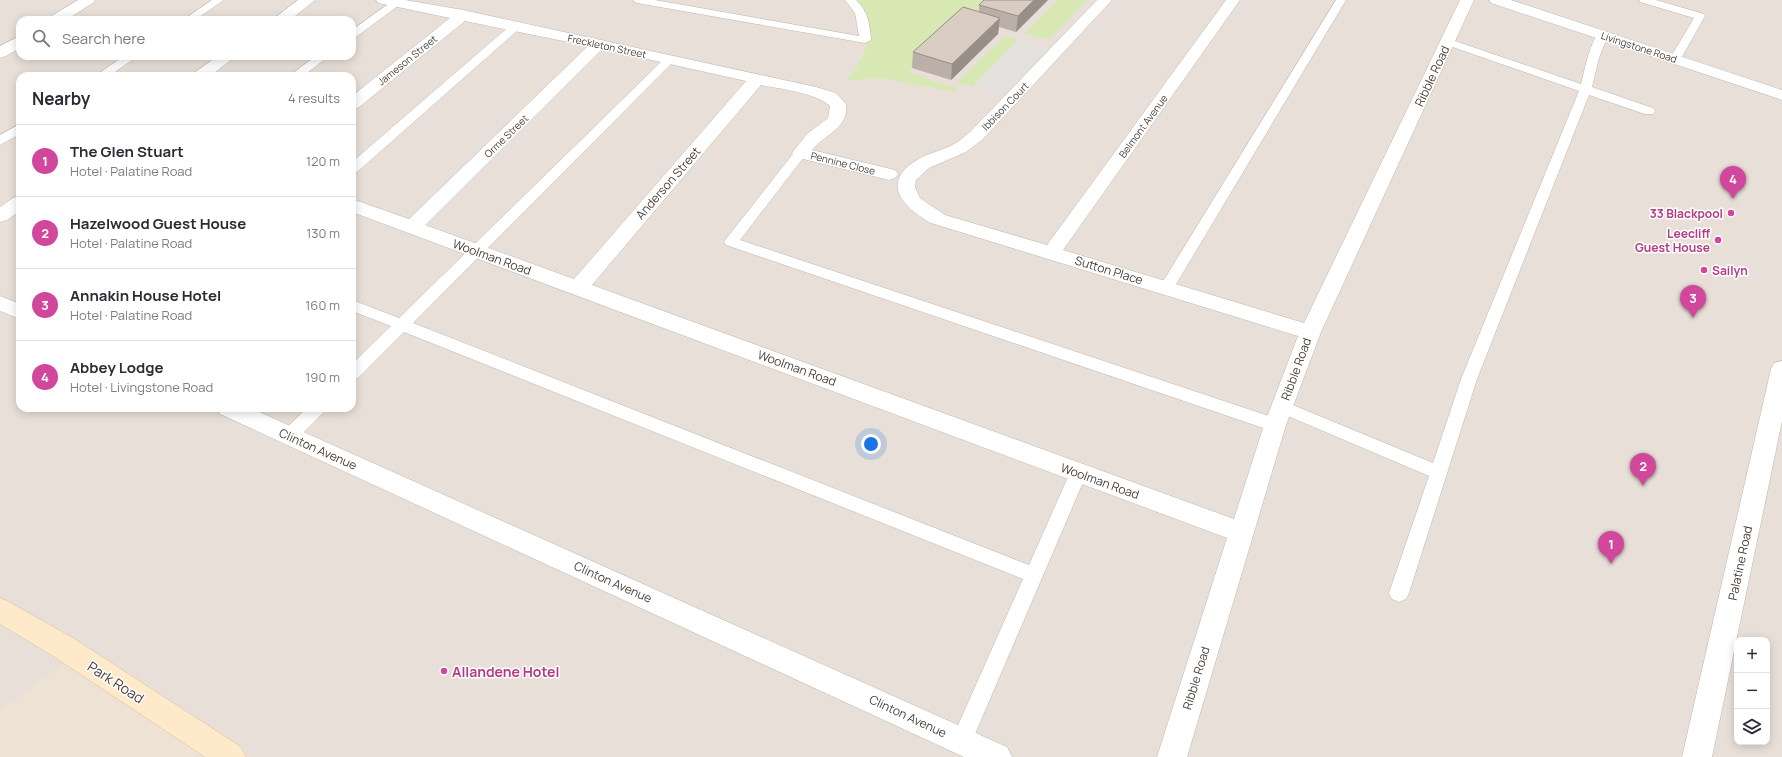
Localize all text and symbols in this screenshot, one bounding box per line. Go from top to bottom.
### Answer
search box [16,16,356,60]
icon: search [30,27,52,49]
text: Search here [62,28,145,49]
street label: Livingstone Road [1599,28,1679,66]
street label: Freckleton Street [566,31,648,61]
street label: Jameson Street [374,32,440,88]
street label: Ribble Road [1411,43,1453,109]
street label: Ibbison Court [978,79,1032,133]
text: Nearby [32,87,90,110]
text: 4 results [288,89,340,107]
street label: Belmont Avenue [1115,91,1171,160]
street label: Orme Street [481,111,531,161]
text: The Glen Stuart [70,141,184,162]
street label: Anderson Street [632,143,704,223]
street label: Pennine Close [809,148,877,178]
text: 1 [42,152,48,170]
text: 120 m [306,152,340,170]
text: Hotel · Palatine Road [70,162,192,180]
pin: 4 [1720,166,1746,199]
place label: 33 Blackpool [1650,205,1723,222]
marker: 33 Blackpool [1726,208,1736,218]
text: Hazelwood Guest House [70,213,246,234]
text: 2 [41,224,49,242]
text: 130 m [306,224,340,242]
place label: Leecliff Guest House [1635,225,1710,256]
text: Hotel · Palatine Road [70,234,192,252]
street label: Woolman Road [450,235,534,279]
marker: Leecliff Guest House [1713,235,1723,245]
street label: Sutton Place [1073,252,1145,288]
place label: Sailyn [1712,262,1748,279]
marker: Sailyn [1699,265,1709,275]
text: Annakin House Hotel [70,285,221,306]
pin: 3 [1680,285,1706,318]
text: 3 [41,296,49,314]
text: 160 m [305,296,340,314]
text: Hotel · Palatine Road [70,306,192,324]
street label: Ribble Road [1277,335,1315,403]
street label: Woolman Road [755,346,839,390]
text: Abbey Lodge [70,357,164,378]
text: 4 [41,368,49,386]
text: 190 m [305,368,340,386]
text: Hotel · Livingstone Road [70,378,213,396]
street label: Clinton Avenue [276,424,360,474]
your location [861,434,881,454]
pin: 2 [1630,453,1656,486]
street label: Woolman Road [1058,459,1142,503]
street label: Palatine Road [1724,524,1756,602]
pin: 1 [1598,531,1624,564]
street label: Clinton Avenue [571,557,655,607]
map controls [1734,637,1770,745]
button: + [1734,637,1770,673]
street label: Ribble Road [1178,644,1214,712]
street label: Park Road [84,657,148,707]
place label: Allandene Hotel [452,662,559,681]
marker: Allandene Hotel [439,666,449,676]
button: − [1734,673,1770,709]
street label: Clinton Avenue [867,691,949,741]
button: layers [1734,709,1770,745]

